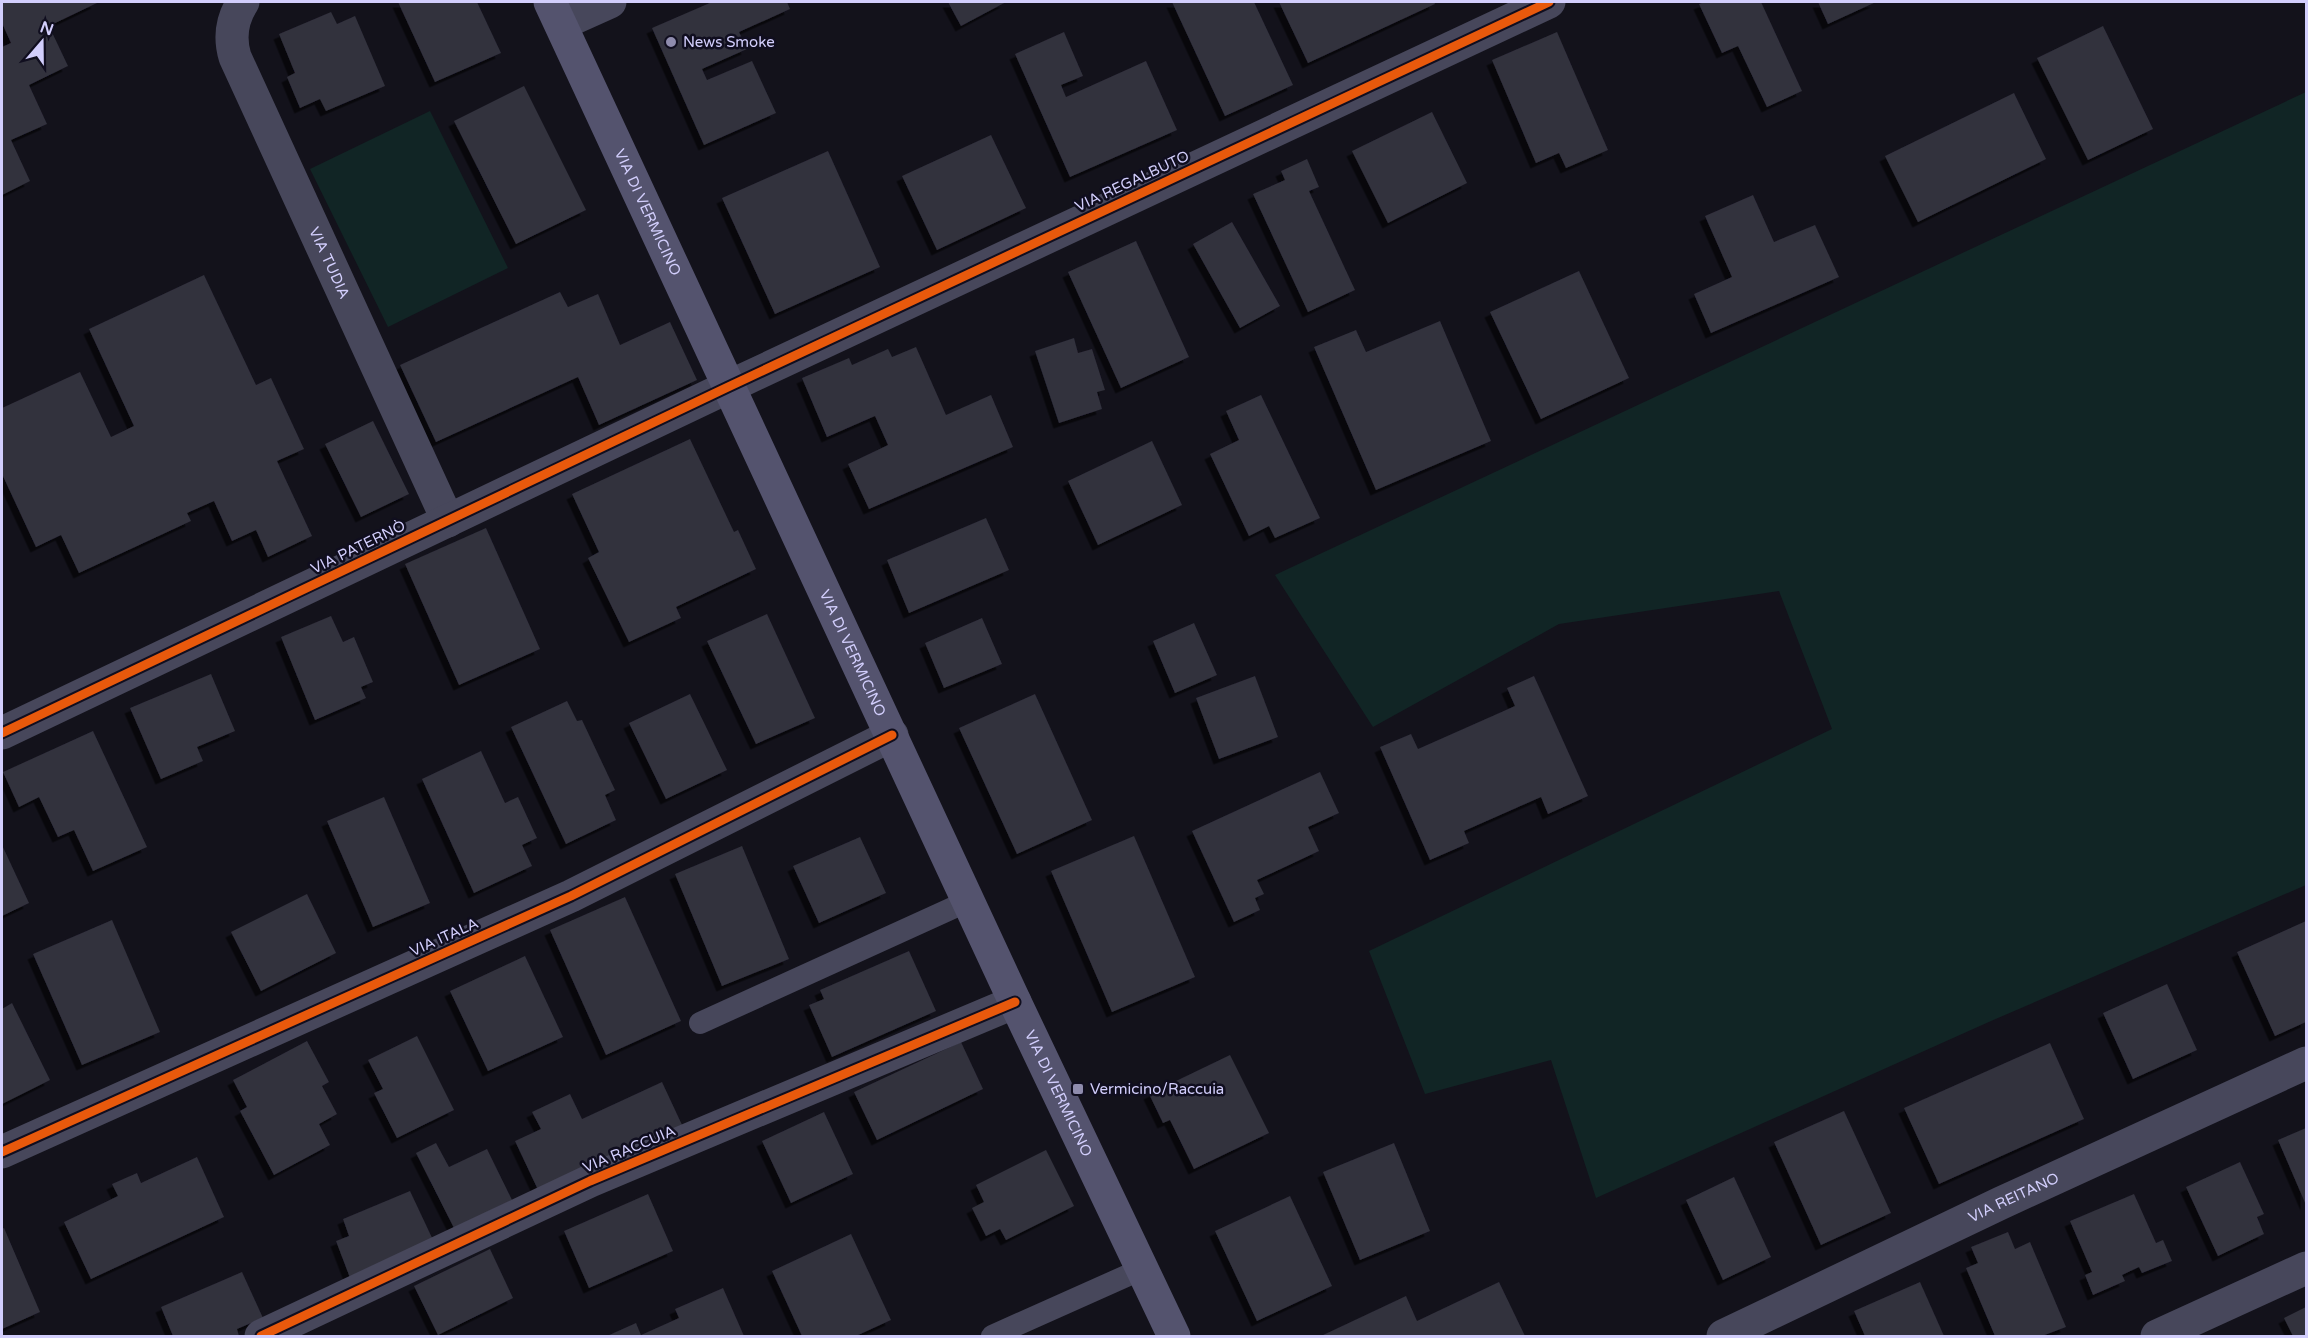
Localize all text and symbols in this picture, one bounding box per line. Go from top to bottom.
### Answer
north arrow [12,12,72,72]
text: N [37,17,56,40]
place label: News Smoke [683,33,775,51]
marker: News Smoke [664,35,678,49]
street label: VIA DI VERMICINO [611,146,685,279]
street label: VIA REGALBUTO [1072,147,1192,215]
street label: VIA TUDIA [305,224,354,302]
street label: VIA PATERNÒ [308,516,408,578]
street label: VIA DI VERMICINO [816,587,890,719]
street label: VIA ITALA [407,914,481,960]
street label: VIA DI VERMICINO [1021,1027,1096,1159]
place label: Vermicino/Raccuia [1090,1080,1224,1098]
marker: Vermicino/Raccuia [1071,1082,1085,1096]
street label: VIA RACCUIA [580,1121,678,1177]
street label: VIA REITANO [1965,1169,2062,1226]

